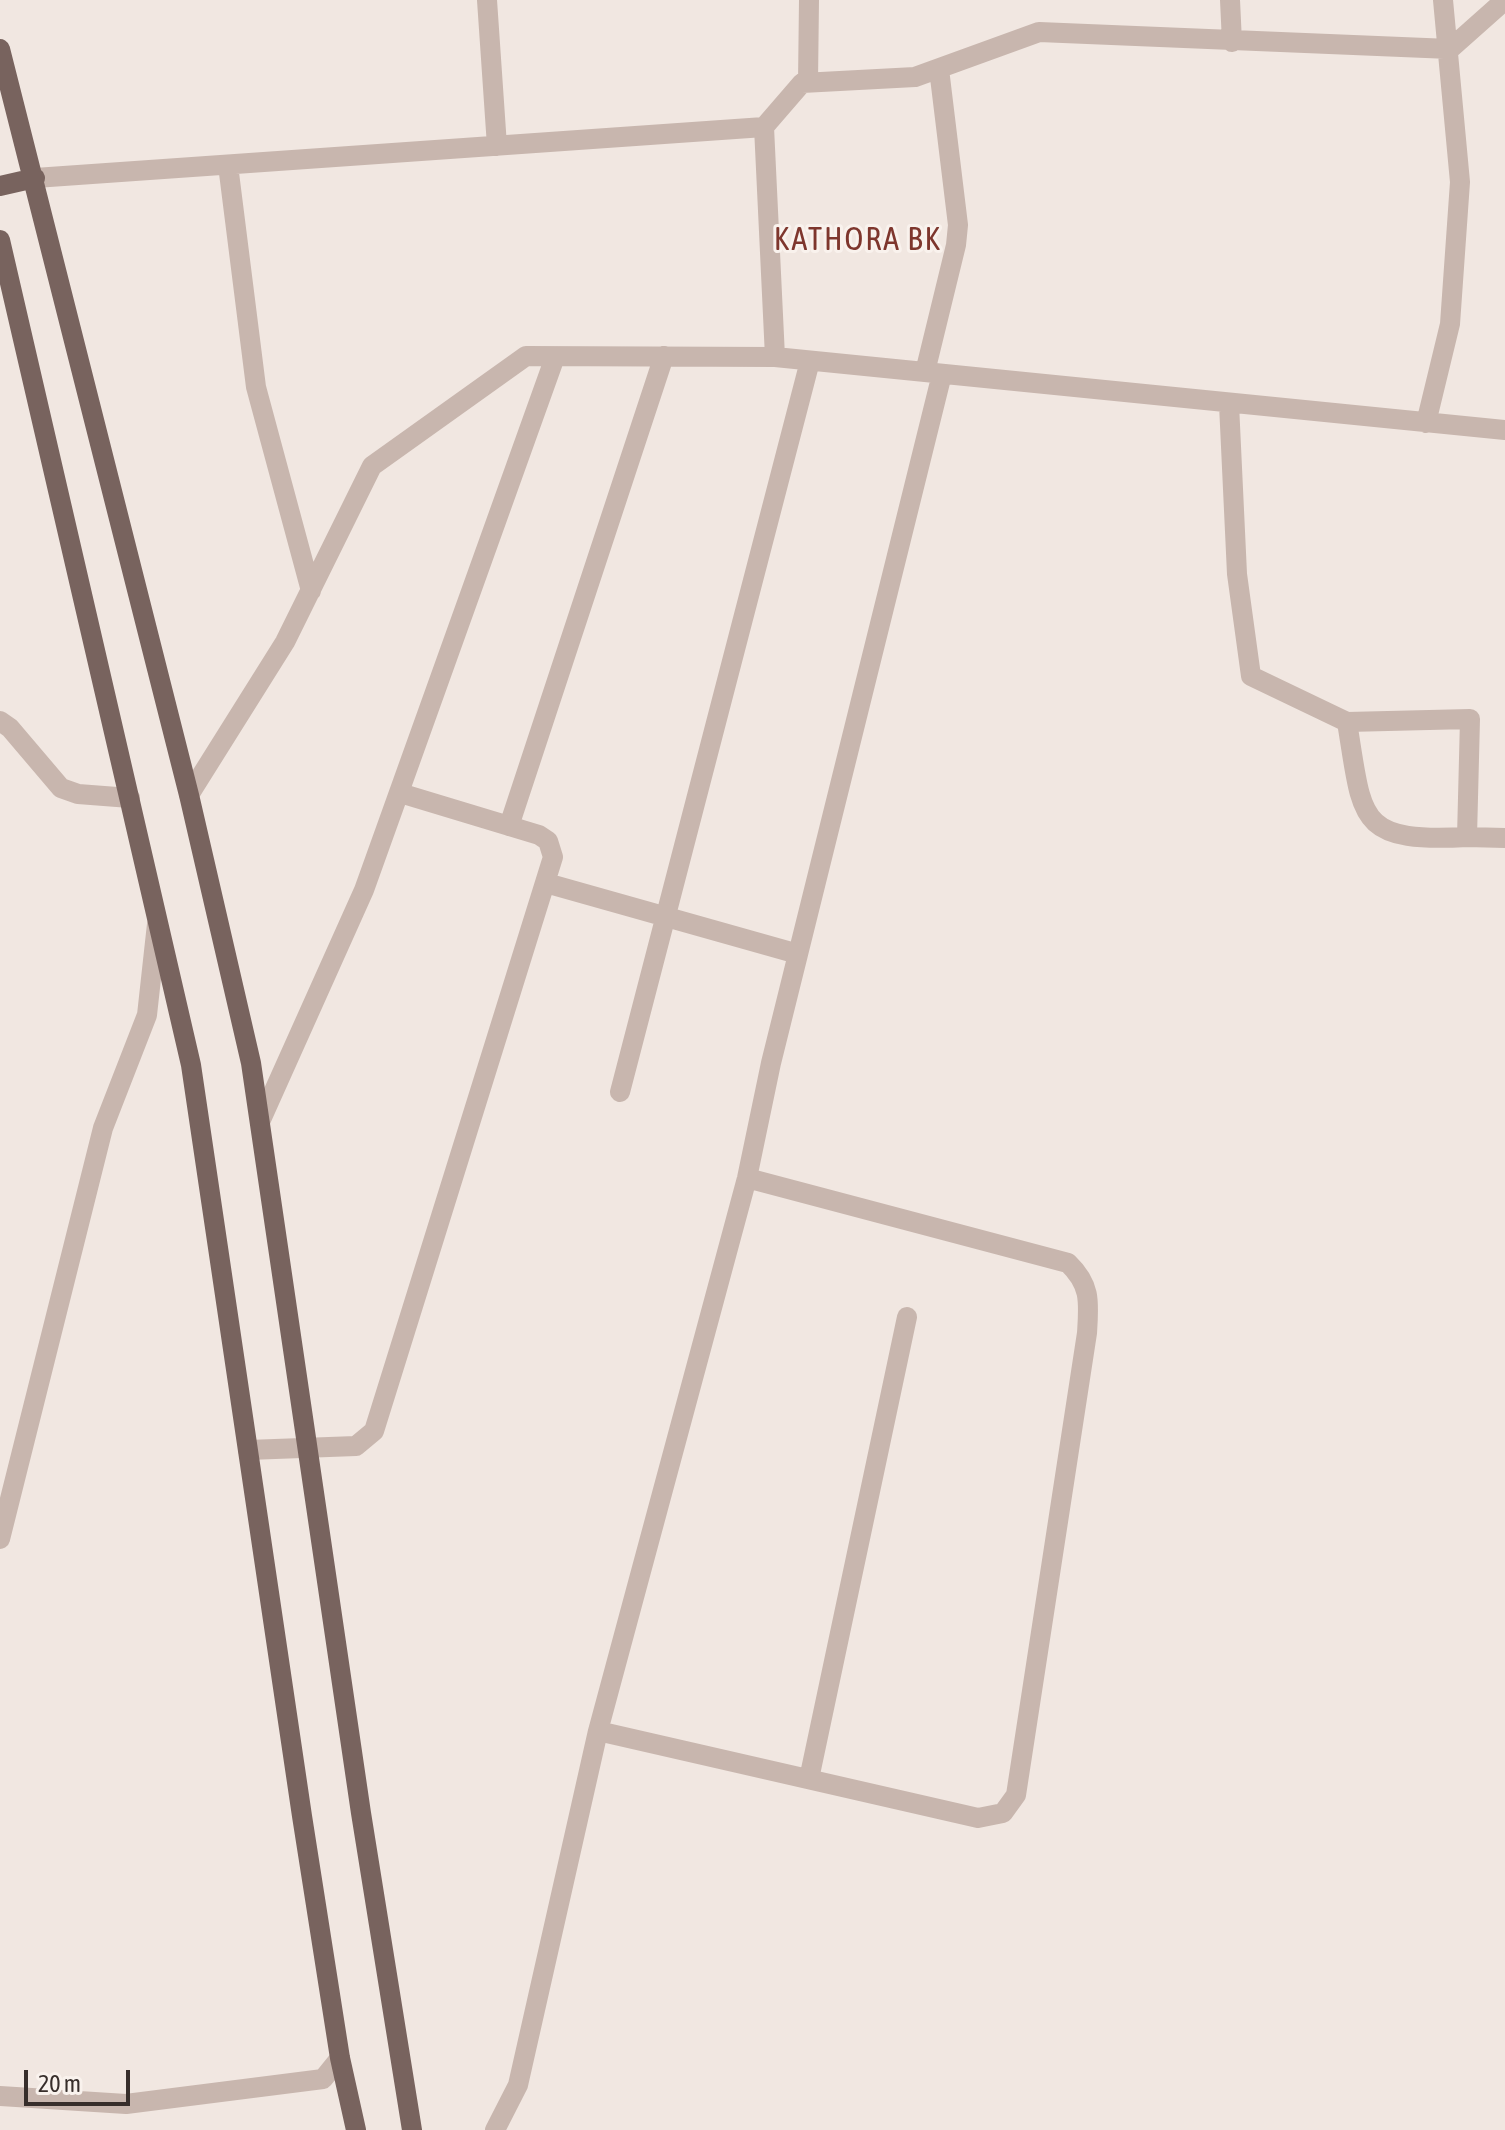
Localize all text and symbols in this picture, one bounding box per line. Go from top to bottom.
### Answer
district label: KATHORA BK [774,221,942,259]
scale bar [28,2054,134,2104]
text: 20 m [38,2070,81,2097]

